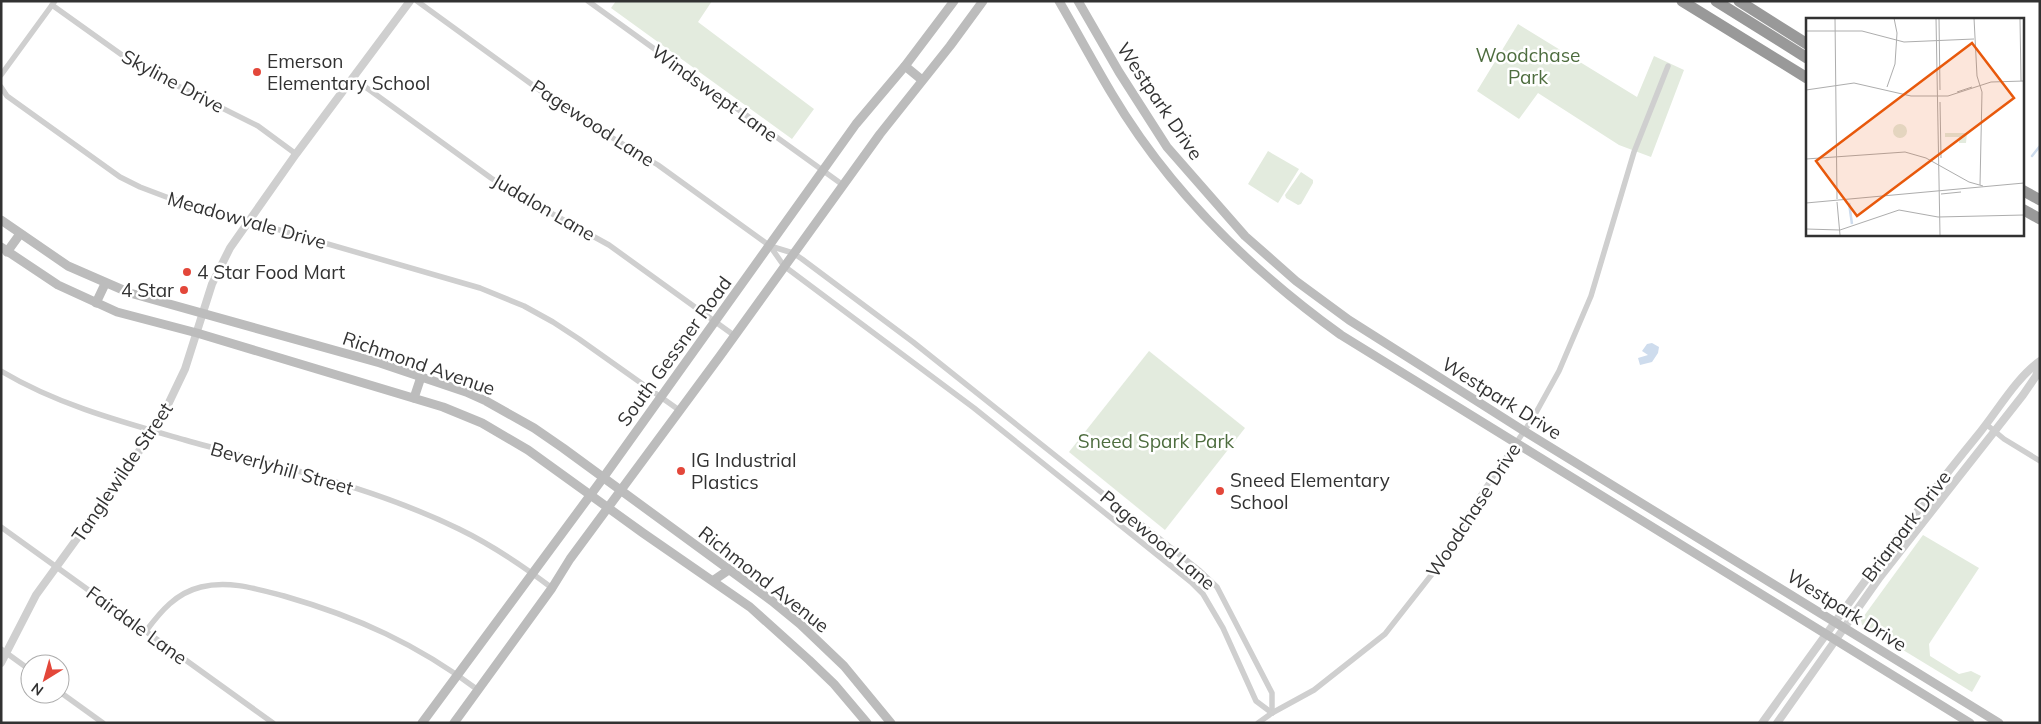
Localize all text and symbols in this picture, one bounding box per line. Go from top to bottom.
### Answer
inset map [1806,18,2024,235]
street label: Westpark Drive [1112,38,1208,164]
street label: Windswept Lane [647,39,783,147]
park label: Woodchase Park [1476,43,1580,89]
street label: Skyline Drive [118,44,228,118]
place label: Emerson Elementary School [267,49,430,95]
marker: Emerson Elementary School [251,66,263,78]
street label: Pagewood Lane [527,74,659,172]
street label: Judalon Lane [488,168,600,246]
street label: Meadowvale Drive [165,186,329,254]
place label: 4 Star Food Mart [197,260,346,284]
marker: 4 Star Food Mart [181,266,193,278]
street label: South Gessner Road [612,271,736,431]
place label: 4 Star [121,278,174,302]
marker: 4 Star [178,284,190,296]
street label: Richmond Avenue [340,326,498,400]
street label: Westpark Drive [1438,352,1566,444]
street label: Tanglewilde Street [66,397,178,547]
park label: Sneed Spark Park [1078,429,1234,453]
street label: Beverlyhill Street [208,436,356,500]
street label: Woodchase Drive [1421,438,1525,582]
place label: IG Industrial Plastics [691,448,797,494]
marker: IG Industrial Plastics [675,465,687,477]
street label: Briarpark Drive [1856,466,1956,586]
place label: Sneed Elementary School [1230,468,1390,514]
street label: Pagewood Lane [1096,485,1220,595]
marker: Sneed Elementary School [1214,485,1226,497]
street label: Richmond Avenue [694,520,834,638]
street label: Westpark Drive [1783,564,1911,656]
street label: Fairdale Lane [82,580,192,670]
north arrow [20,654,70,704]
text: N [28,679,47,700]

